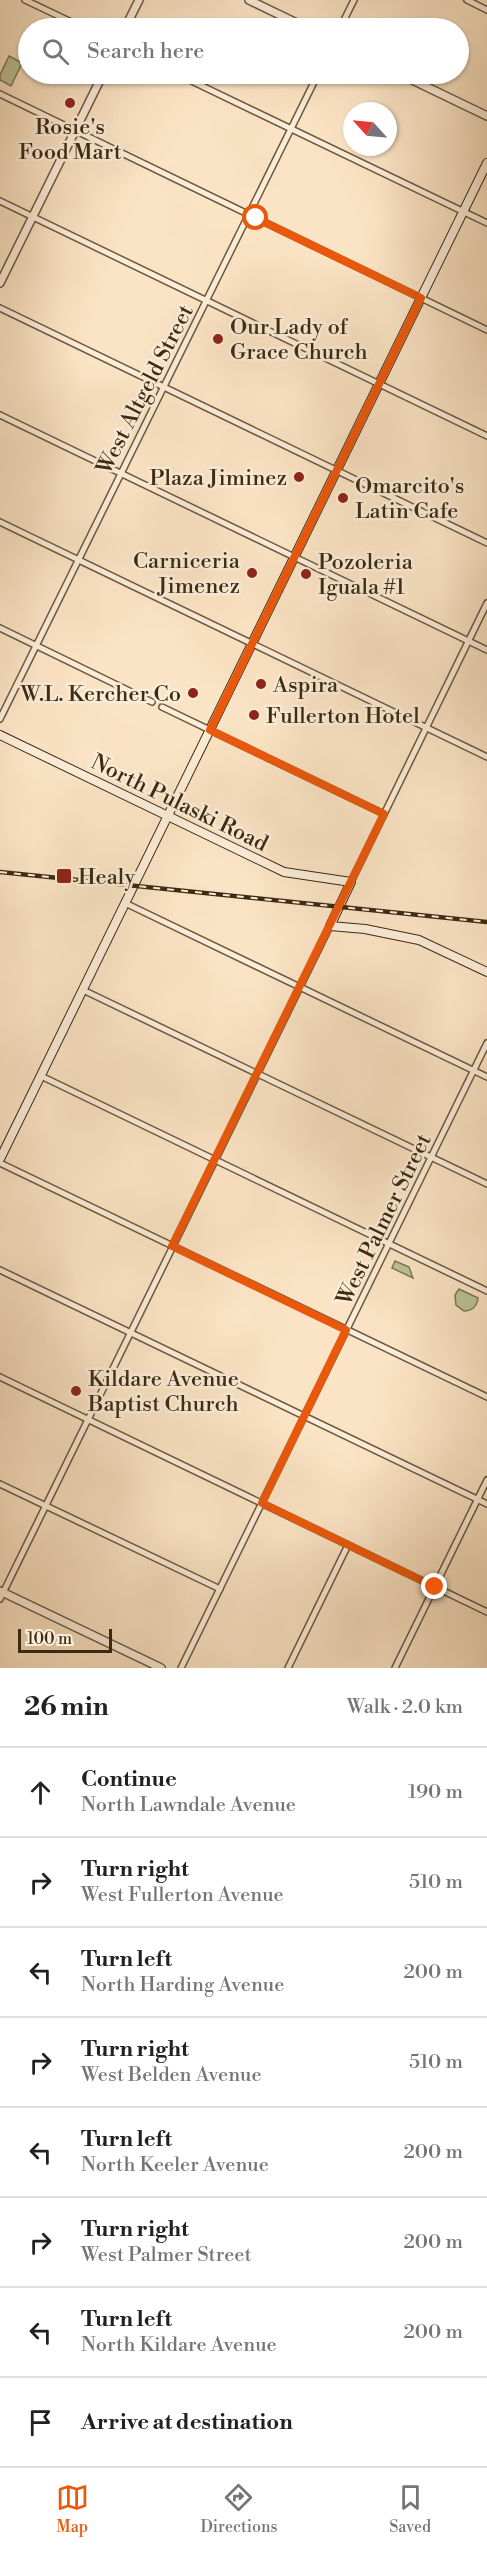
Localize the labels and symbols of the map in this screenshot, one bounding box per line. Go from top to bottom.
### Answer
marker: Rosie's Food Mart [63,96,77,110]
north arrow [343,102,397,156]
place label: Rosie's Food Mart [18,114,122,166]
route start [242,204,268,230]
street label: West Altgeld Street [90,300,200,480]
place label: Our Lady of Grace Church [230,314,368,366]
marker: Our Lady of Grace Church [211,332,225,346]
place label: Plaza Jiminez [149,465,287,492]
marker: Plaza Jiminez [292,470,306,484]
place label: Omarcito's Latin Cafe [355,473,464,525]
marker: Omarcito's Latin Cafe [336,491,350,505]
place label: Carniceria Jimenez [133,548,241,600]
place label: Pozoleria Iguala #1 [318,549,414,601]
marker: Carniceria Jimenez [245,566,259,580]
marker: Pozoleria Iguala #1 [299,567,313,581]
place label: Aspira [272,672,339,699]
marker: Aspira [254,677,268,691]
place label: W.L. Kercher Co [20,681,181,708]
marker: W.L. Kercher Co [186,686,200,700]
place label: Fullerton Hotel [266,703,420,730]
marker: Fullerton Hotel [247,708,261,722]
street label: North Pulaski Road [86,749,273,858]
place label: Healy [78,864,135,891]
marker: Healy [55,867,73,885]
street label: West Palmer Street [331,1129,438,1311]
place label: Kildare Avenue Baptist Church [87,1366,239,1418]
marker: Kildare Avenue Baptist Church [69,1384,83,1398]
route end [421,1573,447,1599]
scale bar [18,1626,112,1654]

